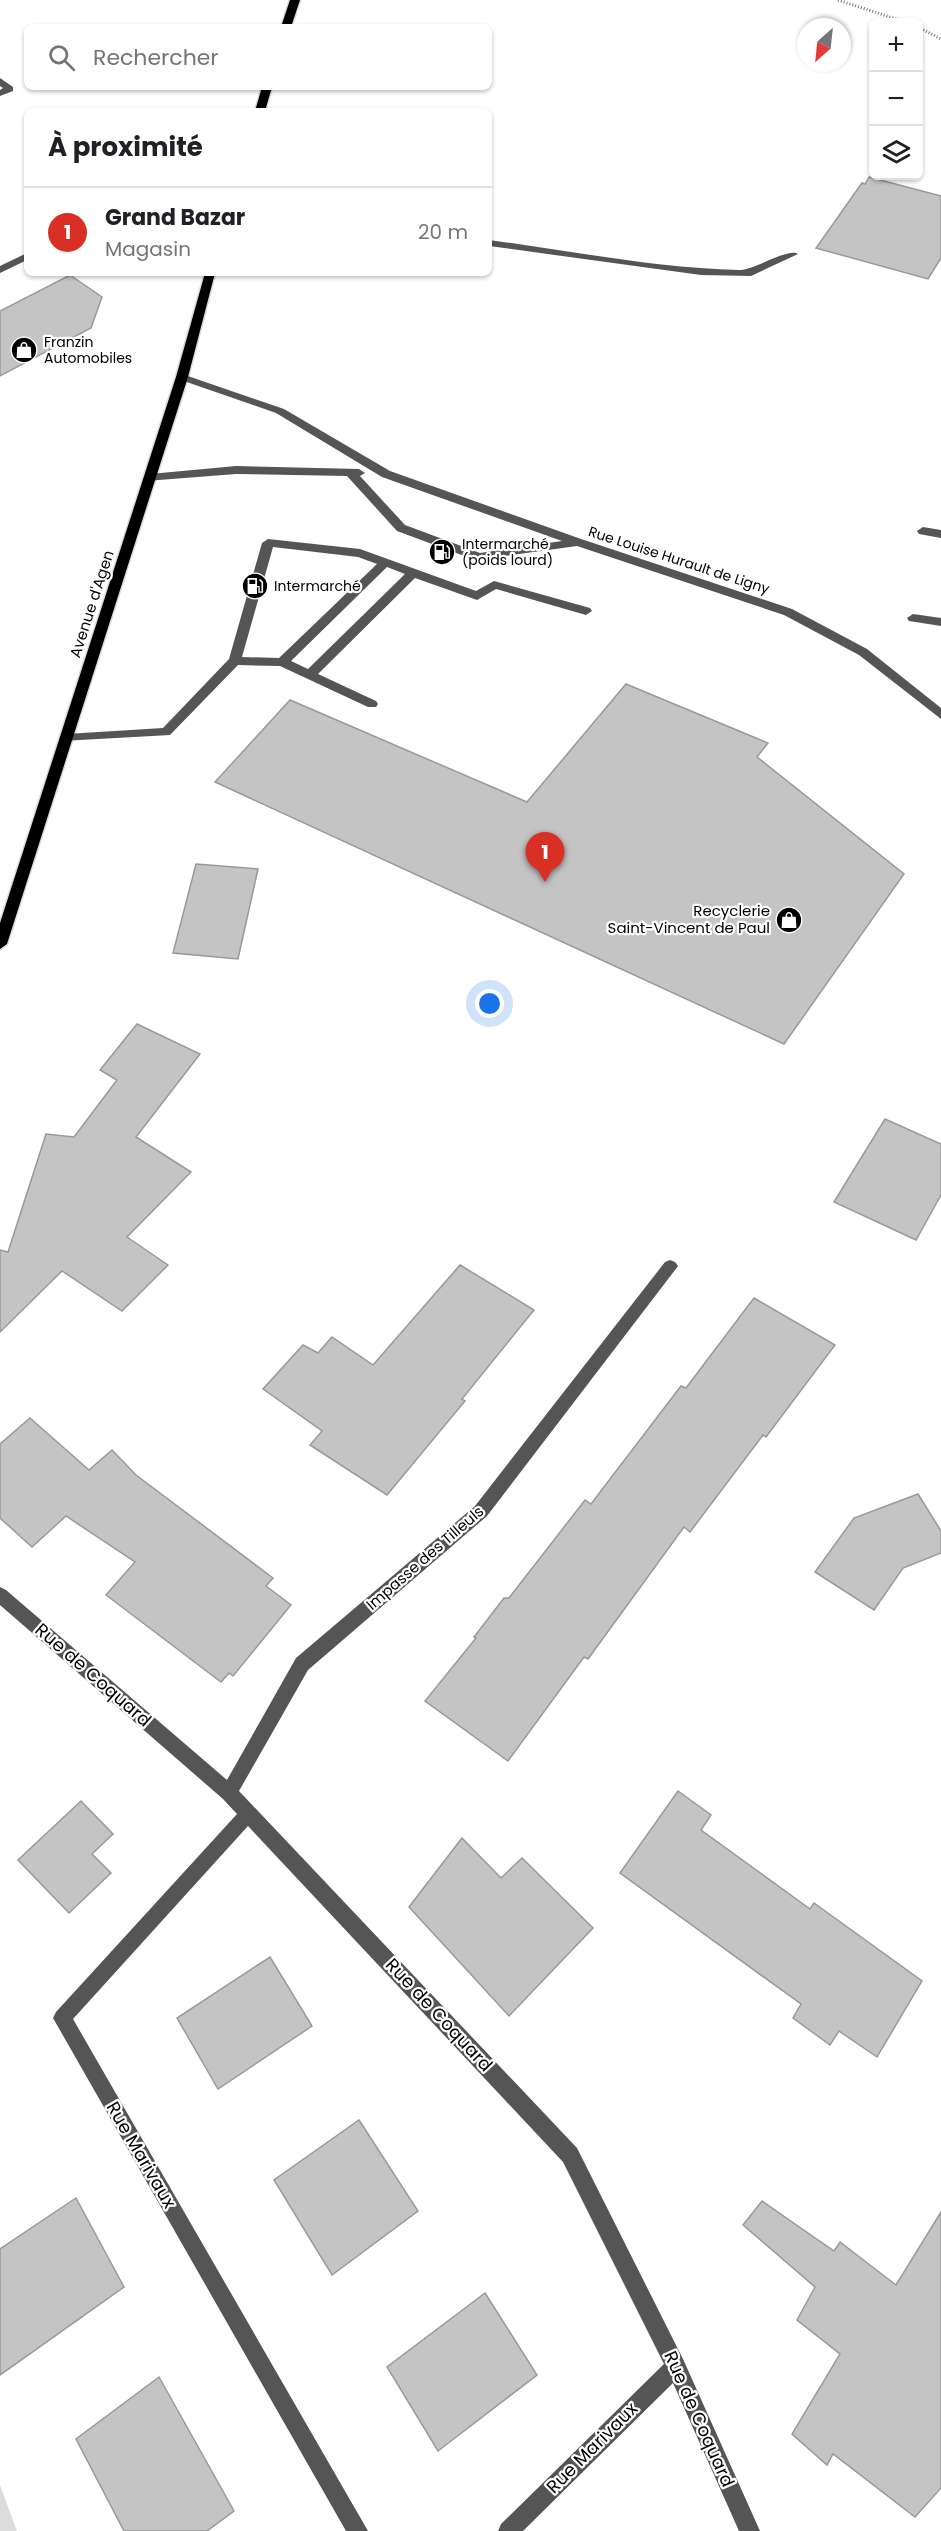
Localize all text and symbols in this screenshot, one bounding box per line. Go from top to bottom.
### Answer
north arrow [797,18,851,72]
map controls [869,18,923,180]
button: + [869,18,923,72]
search box [24,24,492,90]
icon: search [45,41,78,74]
text: Rechercher [93,42,219,73]
button: − [869,72,923,126]
button: layers [869,126,923,180]
text: À proximité [48,129,203,165]
text: Grand Bazar [105,202,245,233]
text: 1 [64,218,71,246]
text: 20 m [418,218,468,246]
text: Magasin [105,235,191,263]
place label: Franzin Automobiles [44,332,132,368]
shop icon: Franzin Automobiles [9,335,39,365]
street label: Rue Louise Hurault de Ligny [586,521,772,599]
place label: Intermarché (poids lourd) [462,534,553,570]
fuel station icon: Intermarché (poids lourd) [427,537,457,567]
street label: Avenue d'Agen [64,547,119,660]
fuel station icon: Intermarché [240,571,270,601]
place label: Intermarché [274,576,361,596]
pin: 1 [526,832,564,882]
place label: Recyclerie Saint-Vincent de Paul [608,900,770,938]
shop icon: Recyclerie Saint-Vincent de Paul [774,905,804,935]
your location [475,989,504,1018]
street label: Impasse des Tilleuls [361,1501,488,1615]
street label: Rue de Coquard [30,1617,157,1732]
street label: Rue de Coquard [380,1952,499,2077]
street label: Rue Marivaux [101,2097,182,2213]
street label: Rue de Coquard [658,2347,741,2491]
street label: Rue Marivaux [541,2396,643,2499]

